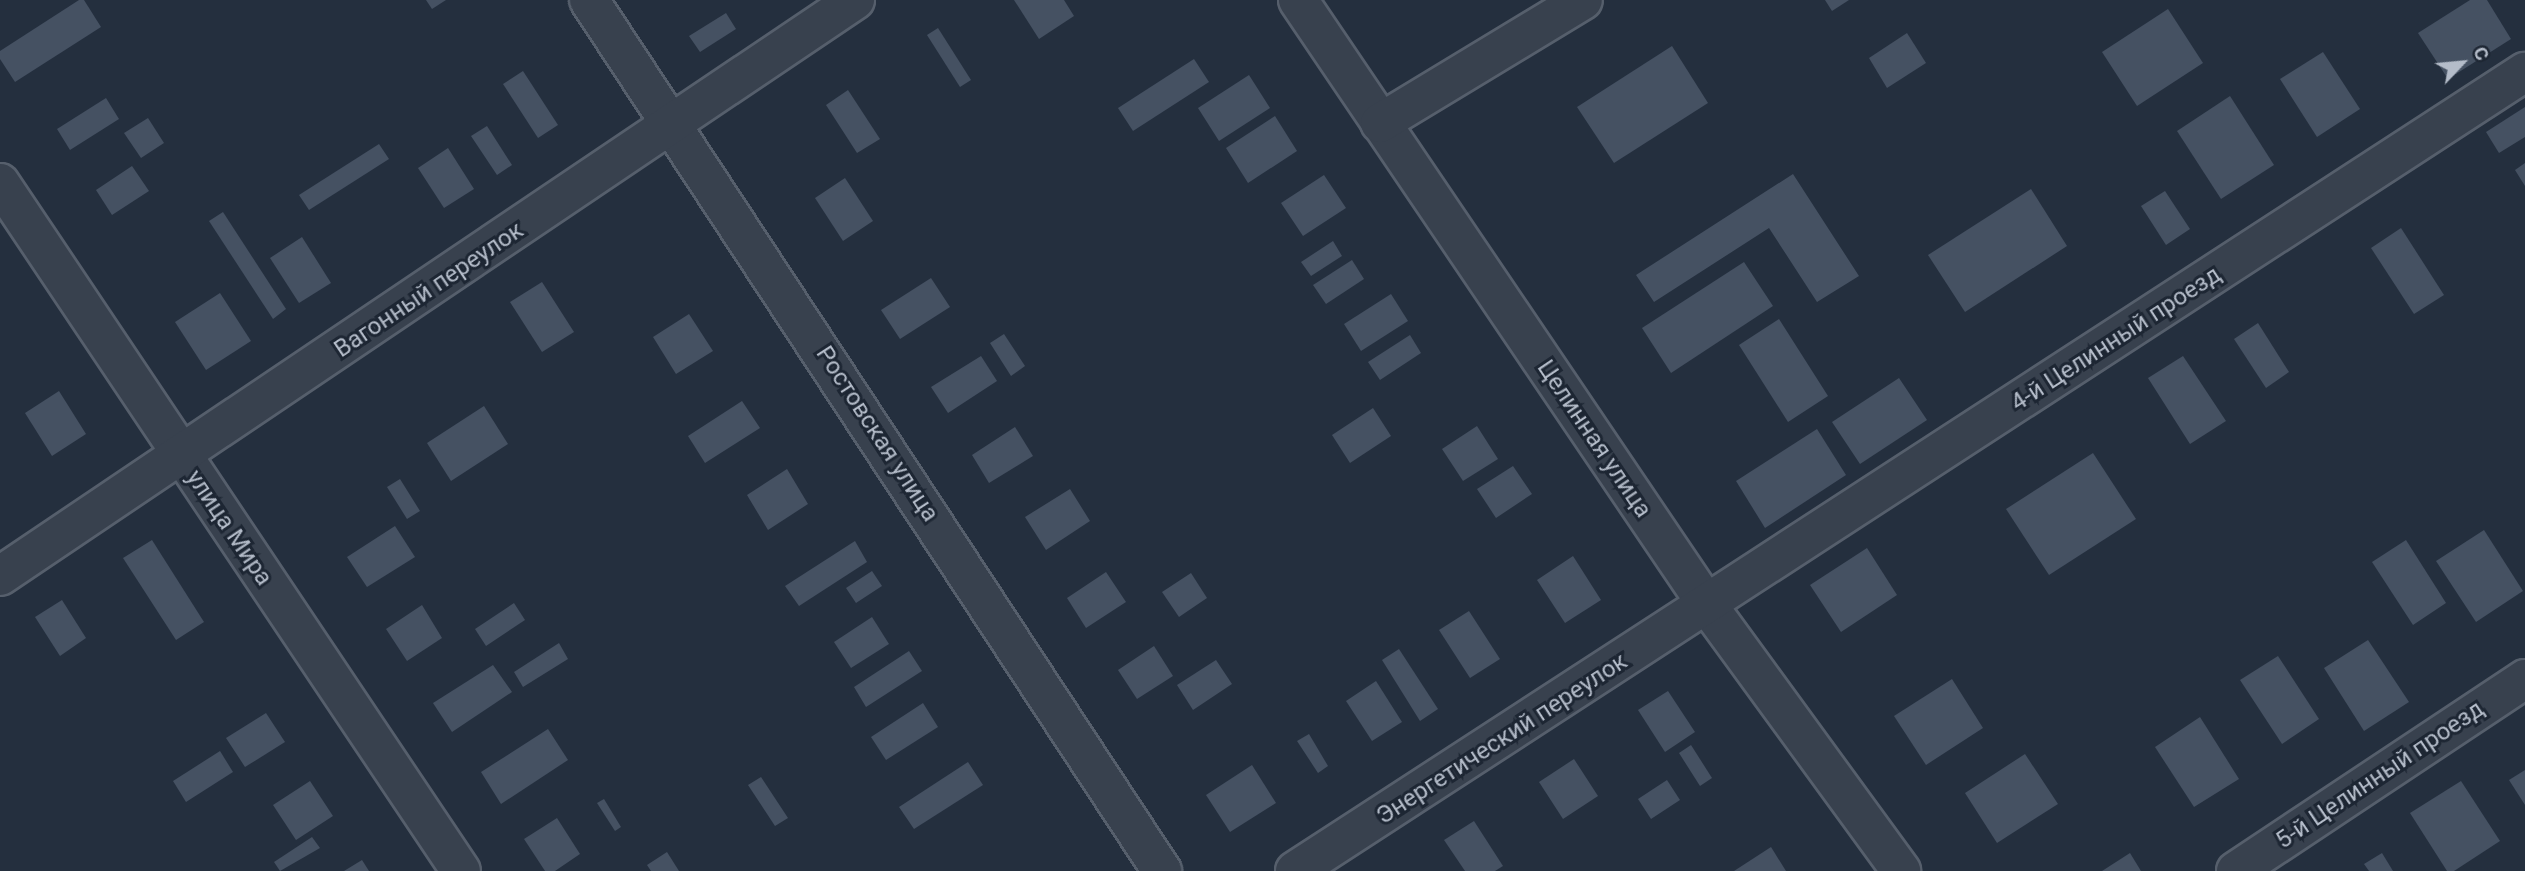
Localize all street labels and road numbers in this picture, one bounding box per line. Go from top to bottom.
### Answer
street label: Вагонный переулок [329,216,529,364]
street label: 4-й Целинный проезд [2006,260,2226,418]
street label: Ростовская улица [810,341,944,527]
street label: Целинная улица [1531,355,1657,523]
street label: улица Мира [180,465,278,591]
street label: Энергетический переулок [1371,647,1633,831]
street label: 5-й Целинный проезд [2271,695,2489,855]

